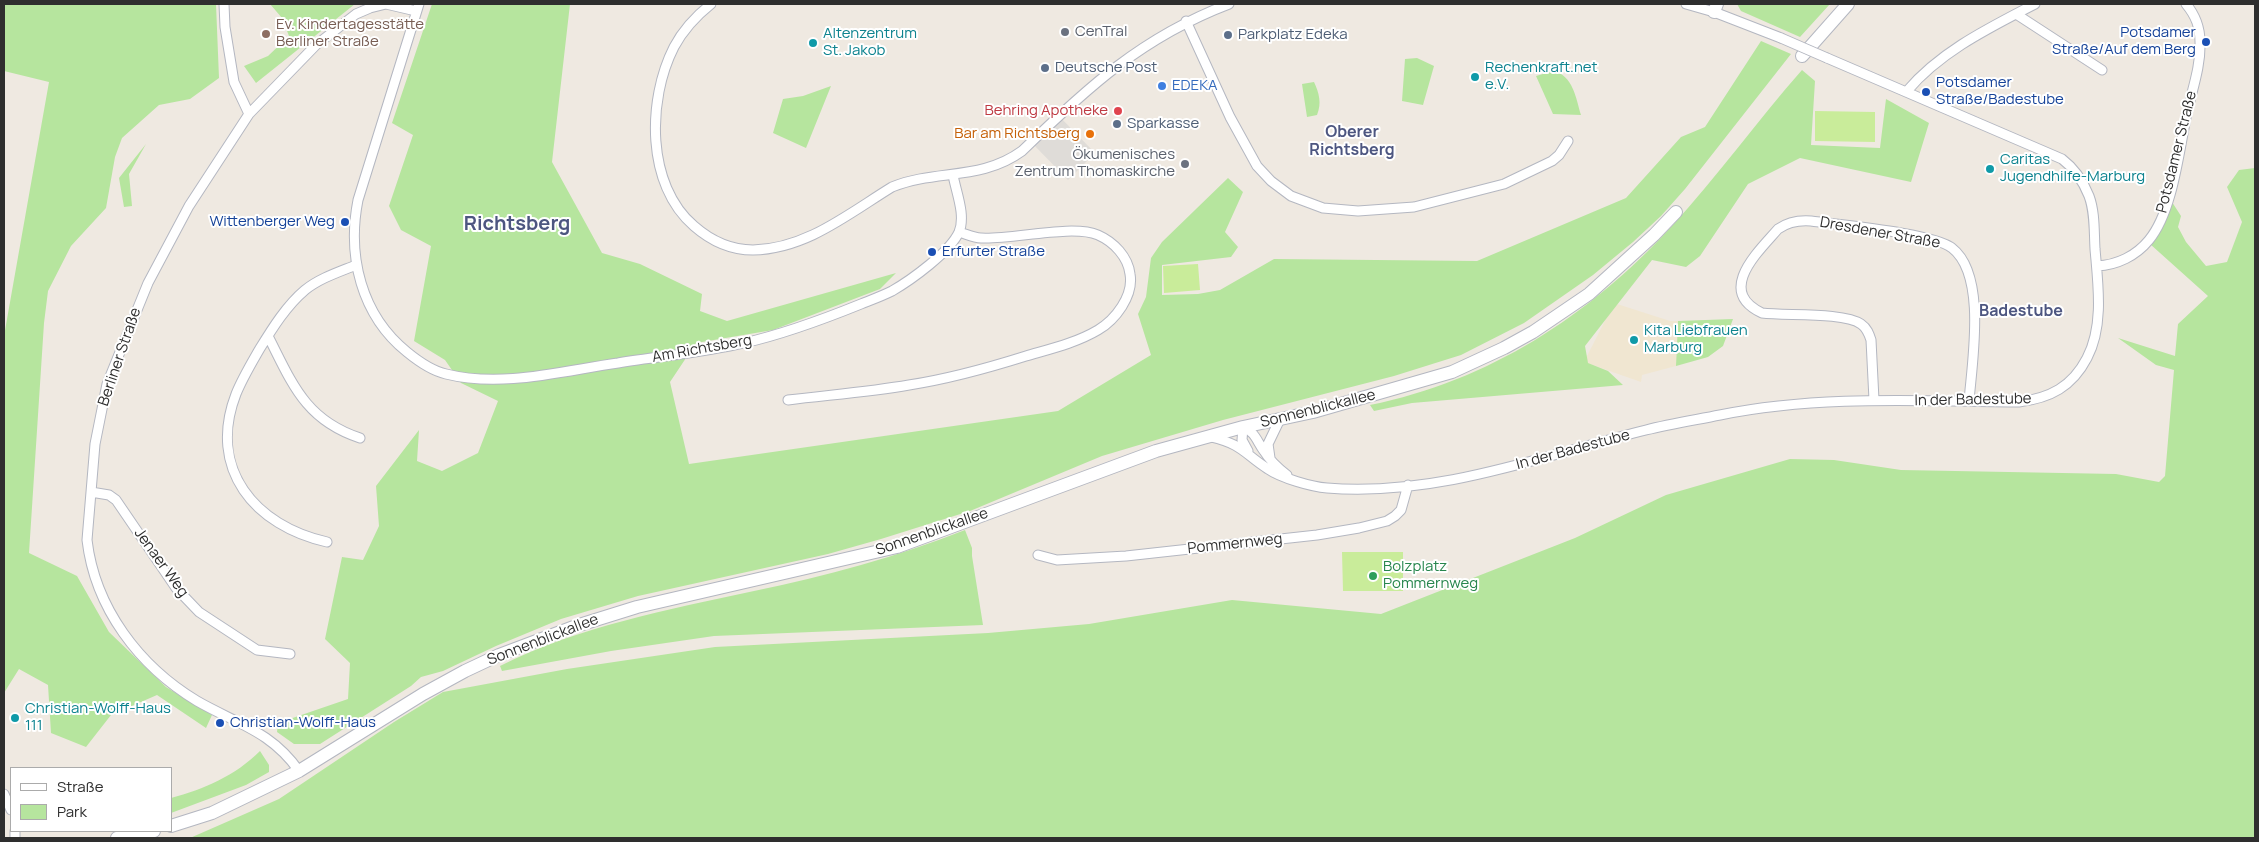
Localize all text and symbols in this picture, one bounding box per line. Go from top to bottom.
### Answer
place label: Ev. Kindertagesstätte Berliner Straße [276,16,424,51]
place label: CenTral [1075,23,1127,41]
place label: Potsdamer Straße/Auf dem Berg [2052,24,2196,59]
place label: Altenzentrum St. Jakob [823,25,917,60]
marker: CenTral [1059,26,1071,38]
place label: Parkplatz Edeka [1238,26,1348,44]
marker: Ev. Kindertagesstätte Berliner Straße [260,28,272,40]
marker: Parkplatz Edeka [1222,29,1234,41]
marker: Potsdamer Straße/Auf dem Berg [2200,36,2212,48]
marker: Altenzentrum St. Jakob [807,37,819,49]
place label: Deutsche Post [1055,59,1157,77]
place label: Rechenkraft.net e.V. [1485,59,1598,94]
marker: Deutsche Post [1039,62,1051,74]
marker: Rechenkraft.net e.V. [1469,71,1481,83]
place label: Potsdamer Straße/Badestube [1936,74,2064,109]
place label: EDEKA [1172,77,1218,95]
marker: EDEKA [1156,80,1168,92]
marker: Potsdamer Straße/Badestube [1920,86,1932,98]
street label: Potsdamer Straße [2153,89,2201,215]
place label: Behring Apotheke [984,102,1108,120]
marker: Behring Apotheke [1112,105,1124,117]
place label: Sparkasse [1127,115,1199,133]
marker: Sparkasse [1111,118,1123,130]
district label: Oberer Richtsberg [1309,123,1395,161]
place label: Bar am Richtsberg [954,125,1080,143]
marker: Bar am Richtsberg [1084,128,1096,140]
place label: Ökumenisches Zentrum Thomaskirche [1014,146,1175,181]
place label: Caritas Jugendhilfe-Marburg [2000,151,2145,186]
marker: Ökumenisches Zentrum Thomaskirche [1179,158,1191,170]
marker: Caritas Jugendhilfe-Marburg [1984,163,1996,175]
district label: Richtsberg [464,212,570,236]
place label: Wittenberger Weg [210,213,335,231]
street label: Dresdener Straße [1818,214,1942,252]
marker: Wittenberger Weg [339,216,351,228]
place label: Erfurter Straße [942,243,1045,261]
marker: Erfurter Straße [926,246,938,258]
district label: Badestube [1979,302,2063,322]
street label: Berliner Straße [95,305,145,409]
place label: Kita Liebfrauen Marburg [1644,322,1748,357]
street label: Am Richtsberg [651,331,753,367]
marker: Kita Liebfrauen Marburg [1628,334,1640,346]
street label: Sonnenblickallee [1259,386,1377,432]
street label: In der Badestube [1914,390,2032,410]
street label: In der Badestube [1514,426,1632,474]
street label: Sonnenblickallee [873,504,991,560]
street label: Jenaer Weg [130,525,192,601]
street label: Pommernweg [1187,530,1283,558]
place label: Bolzplatz Pommernweg [1383,558,1478,593]
marker: Bolzplatz Pommernweg [1367,570,1379,582]
street label: Sonnenblickallee [485,610,601,670]
place label: Christian-Wolff-Haus 111 [25,700,171,735]
marker: Christian-Wolff-Haus 111 [9,712,21,724]
place label: Christian-Wolff-Haus [230,714,376,732]
marker: Christian-Wolff-Haus [214,717,226,729]
legend [10,767,172,832]
text: Straße [57,776,103,797]
text: Park [57,801,87,822]

